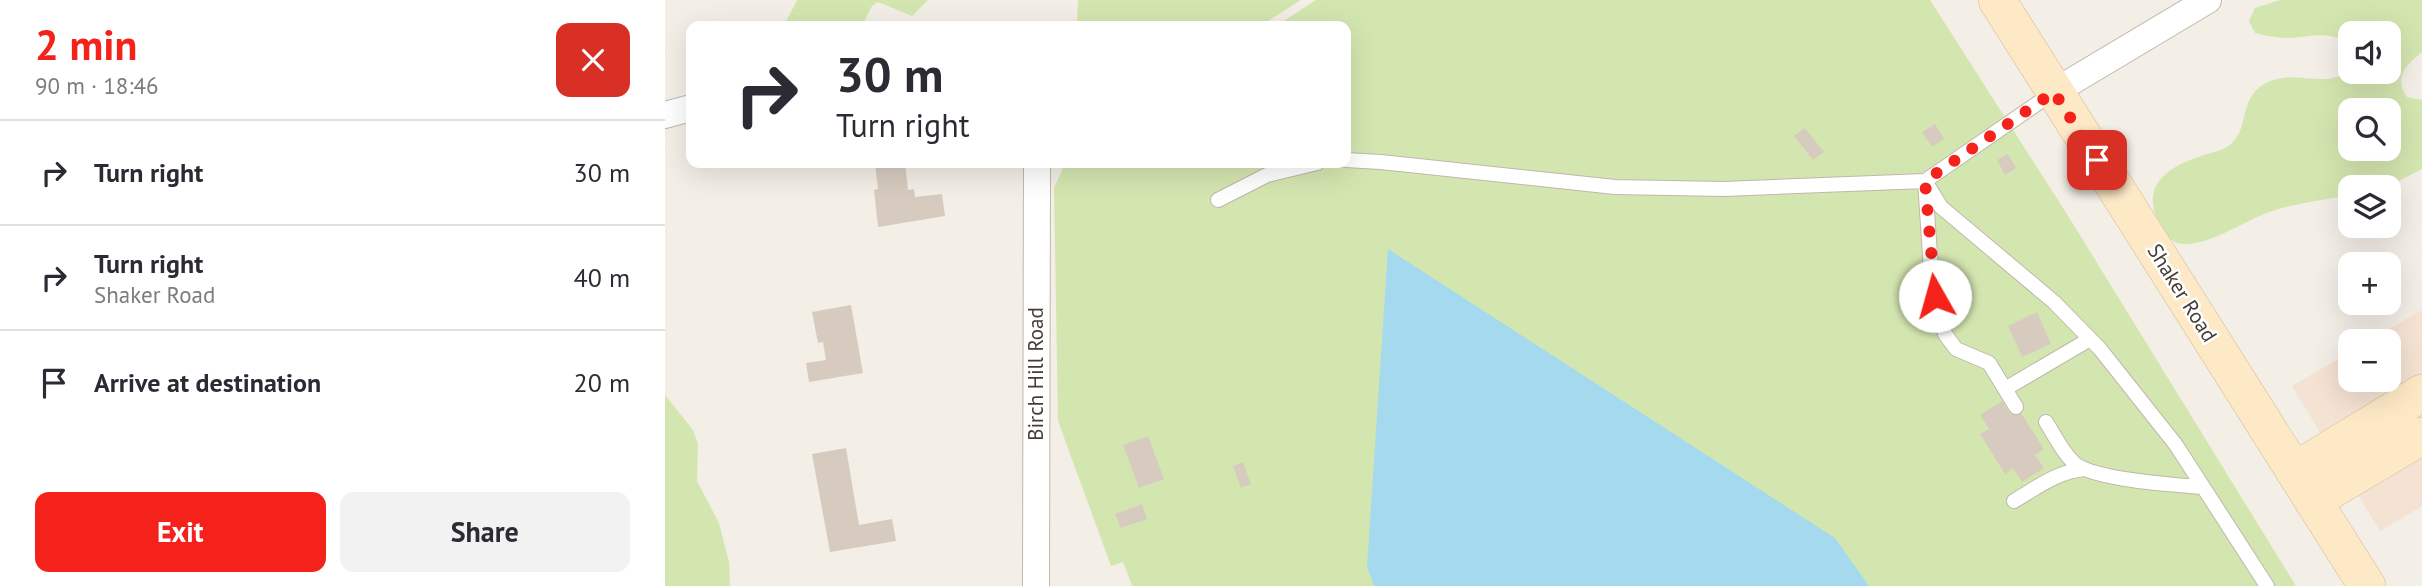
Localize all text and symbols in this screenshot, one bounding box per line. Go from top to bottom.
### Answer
text: 2 min [35,17,137,72]
map controls [2338,21,2401,392]
button: sound [2338,21,2401,84]
button: close [556,23,630,97]
text: 30 m [836,42,943,106]
icon: right [721,49,812,140]
text: 90 m · 18:46 [35,71,159,100]
button: search [2338,98,2401,161]
text: Turn right [836,104,970,146]
pin [2067,130,2127,190]
icon: arrive [2078,141,2116,179]
icon: right [35,154,73,192]
text: Turn right [94,156,203,189]
text: 30 m [574,156,630,189]
button: layers [2338,175,2401,238]
street label: Shaker Road [2142,239,2223,347]
text: Turn right [94,247,203,280]
button: + [2338,252,2401,315]
icon: right [35,259,73,297]
position arrow [1898,259,1972,333]
text: 40 m [574,261,630,294]
text: Shaker Road [94,280,215,309]
street label: Birch Hill Road [1022,307,1049,441]
button: − [2338,329,2401,392]
icon: arrive [35,364,73,402]
text: Arrive at destination [94,366,321,399]
text: 20 m [574,366,630,399]
button: Exit [35,492,326,572]
button: Share [340,492,630,572]

